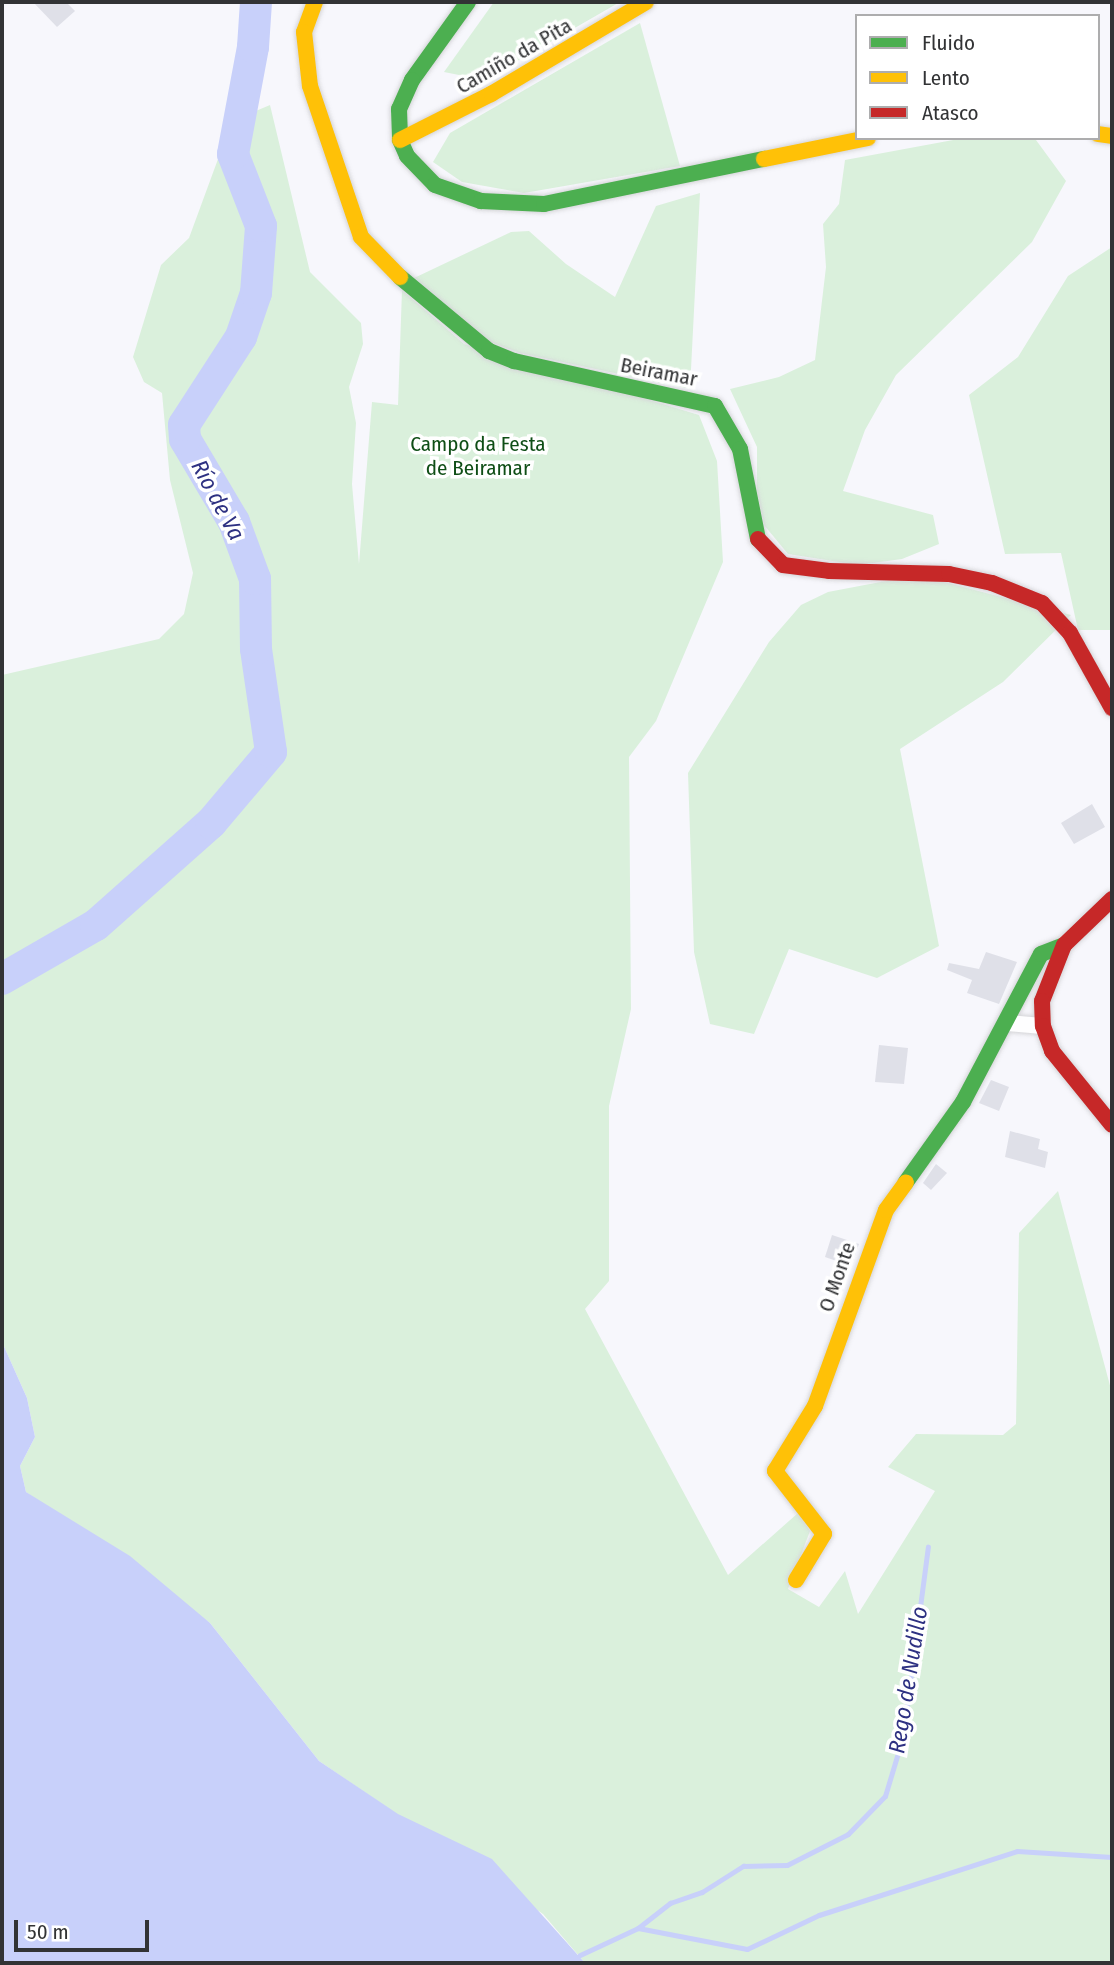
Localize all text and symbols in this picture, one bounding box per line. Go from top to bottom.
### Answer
street label: Camiño da Pita [452,13,576,99]
legend [855,14,1100,140]
text: Fluido [922,30,975,56]
text: Lento [922,65,970,91]
text: Atasco [922,100,979,126]
street label: Beiramar [618,352,700,392]
park label: Campo da Festa de Beiramar [410,431,546,481]
water label: Río de Va [185,455,251,545]
street label: O Monte [813,1239,861,1315]
water label: Rego de Nudillo [883,1604,933,1756]
scale bar [18,1906,152,1950]
text: 50 m [27,1919,69,1945]

